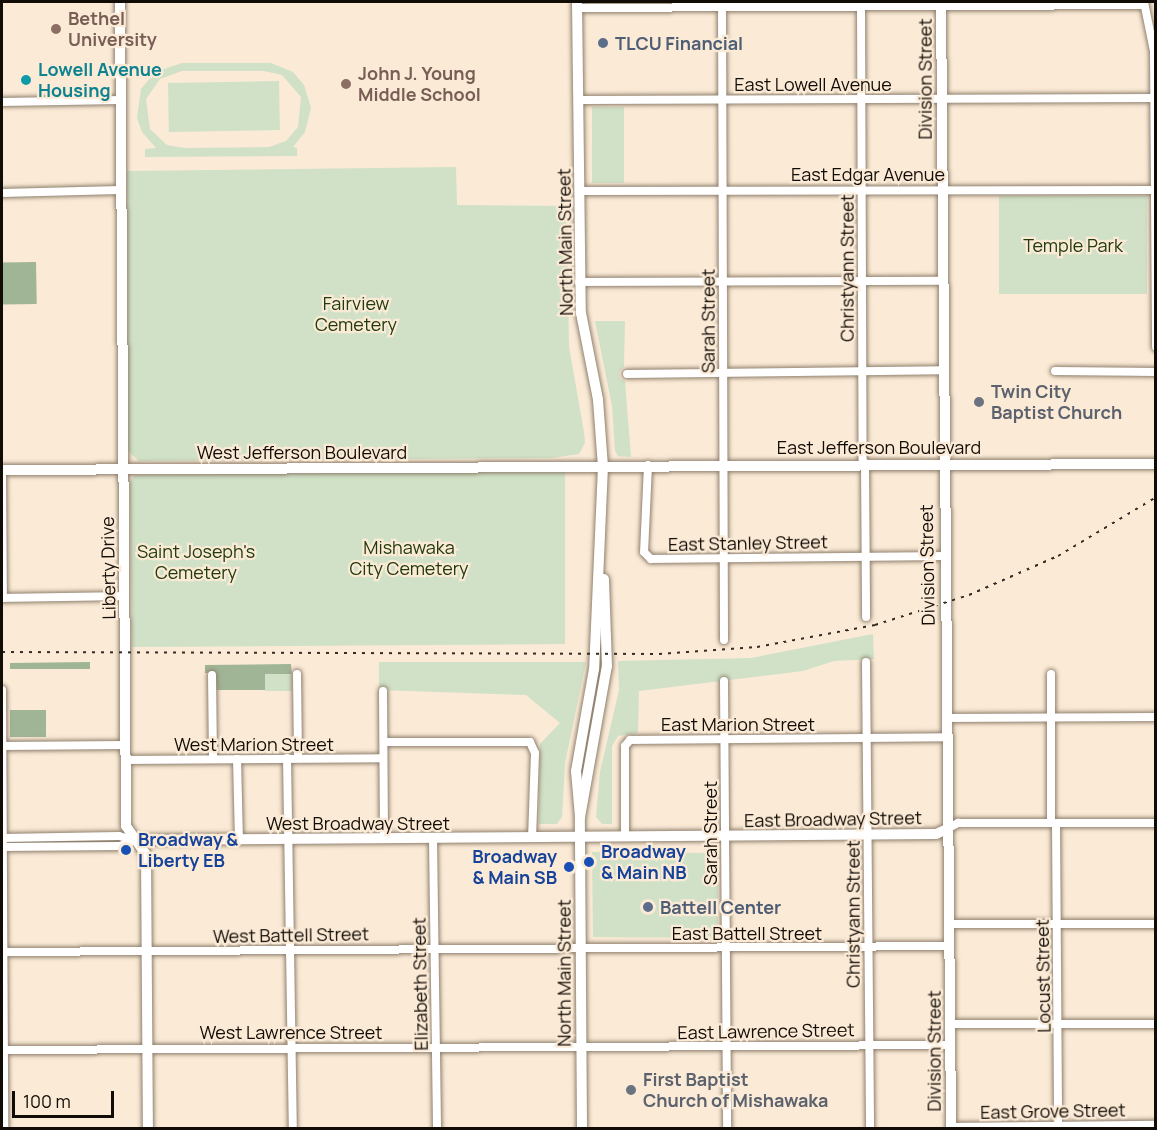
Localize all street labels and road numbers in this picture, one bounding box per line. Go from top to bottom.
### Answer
street label: Division Street [914,18,936,140]
street label: East Lowell Avenue [734,73,892,95]
street label: East Edgar Avenue [791,163,945,185]
street label: North Main Street [553,168,577,316]
street label: Christyann Street [836,194,858,342]
street label: Sarah Street [697,269,719,373]
street label: East Jefferson Boulevard [777,436,981,458]
street label: West Jefferson Boulevard [197,441,407,463]
street label: Division Street [915,504,939,626]
street label: Liberty Drive [96,516,120,620]
street label: East Stanley Street [668,531,828,555]
street label: East Marion Street [661,713,815,735]
street label: West Marion Street [174,733,334,755]
street label: Sarah Street [699,781,721,885]
street label: East Broadway Street [744,807,922,831]
street label: West Broadway Street [266,812,450,834]
street label: Christyann Street [842,840,864,988]
street label: North Main Street [553,899,575,1047]
street label: Elizabeth Street [408,917,432,1051]
street label: Locust Street [1031,919,1055,1033]
street label: East Battell Street [672,922,822,944]
street label: West Battell Street [213,923,369,947]
street label: Division Street [923,990,945,1112]
street label: East Lawrence Street [677,1019,855,1043]
street label: West Lawrence Street [199,1021,383,1043]
street label: East Grove Street [980,1099,1126,1123]

